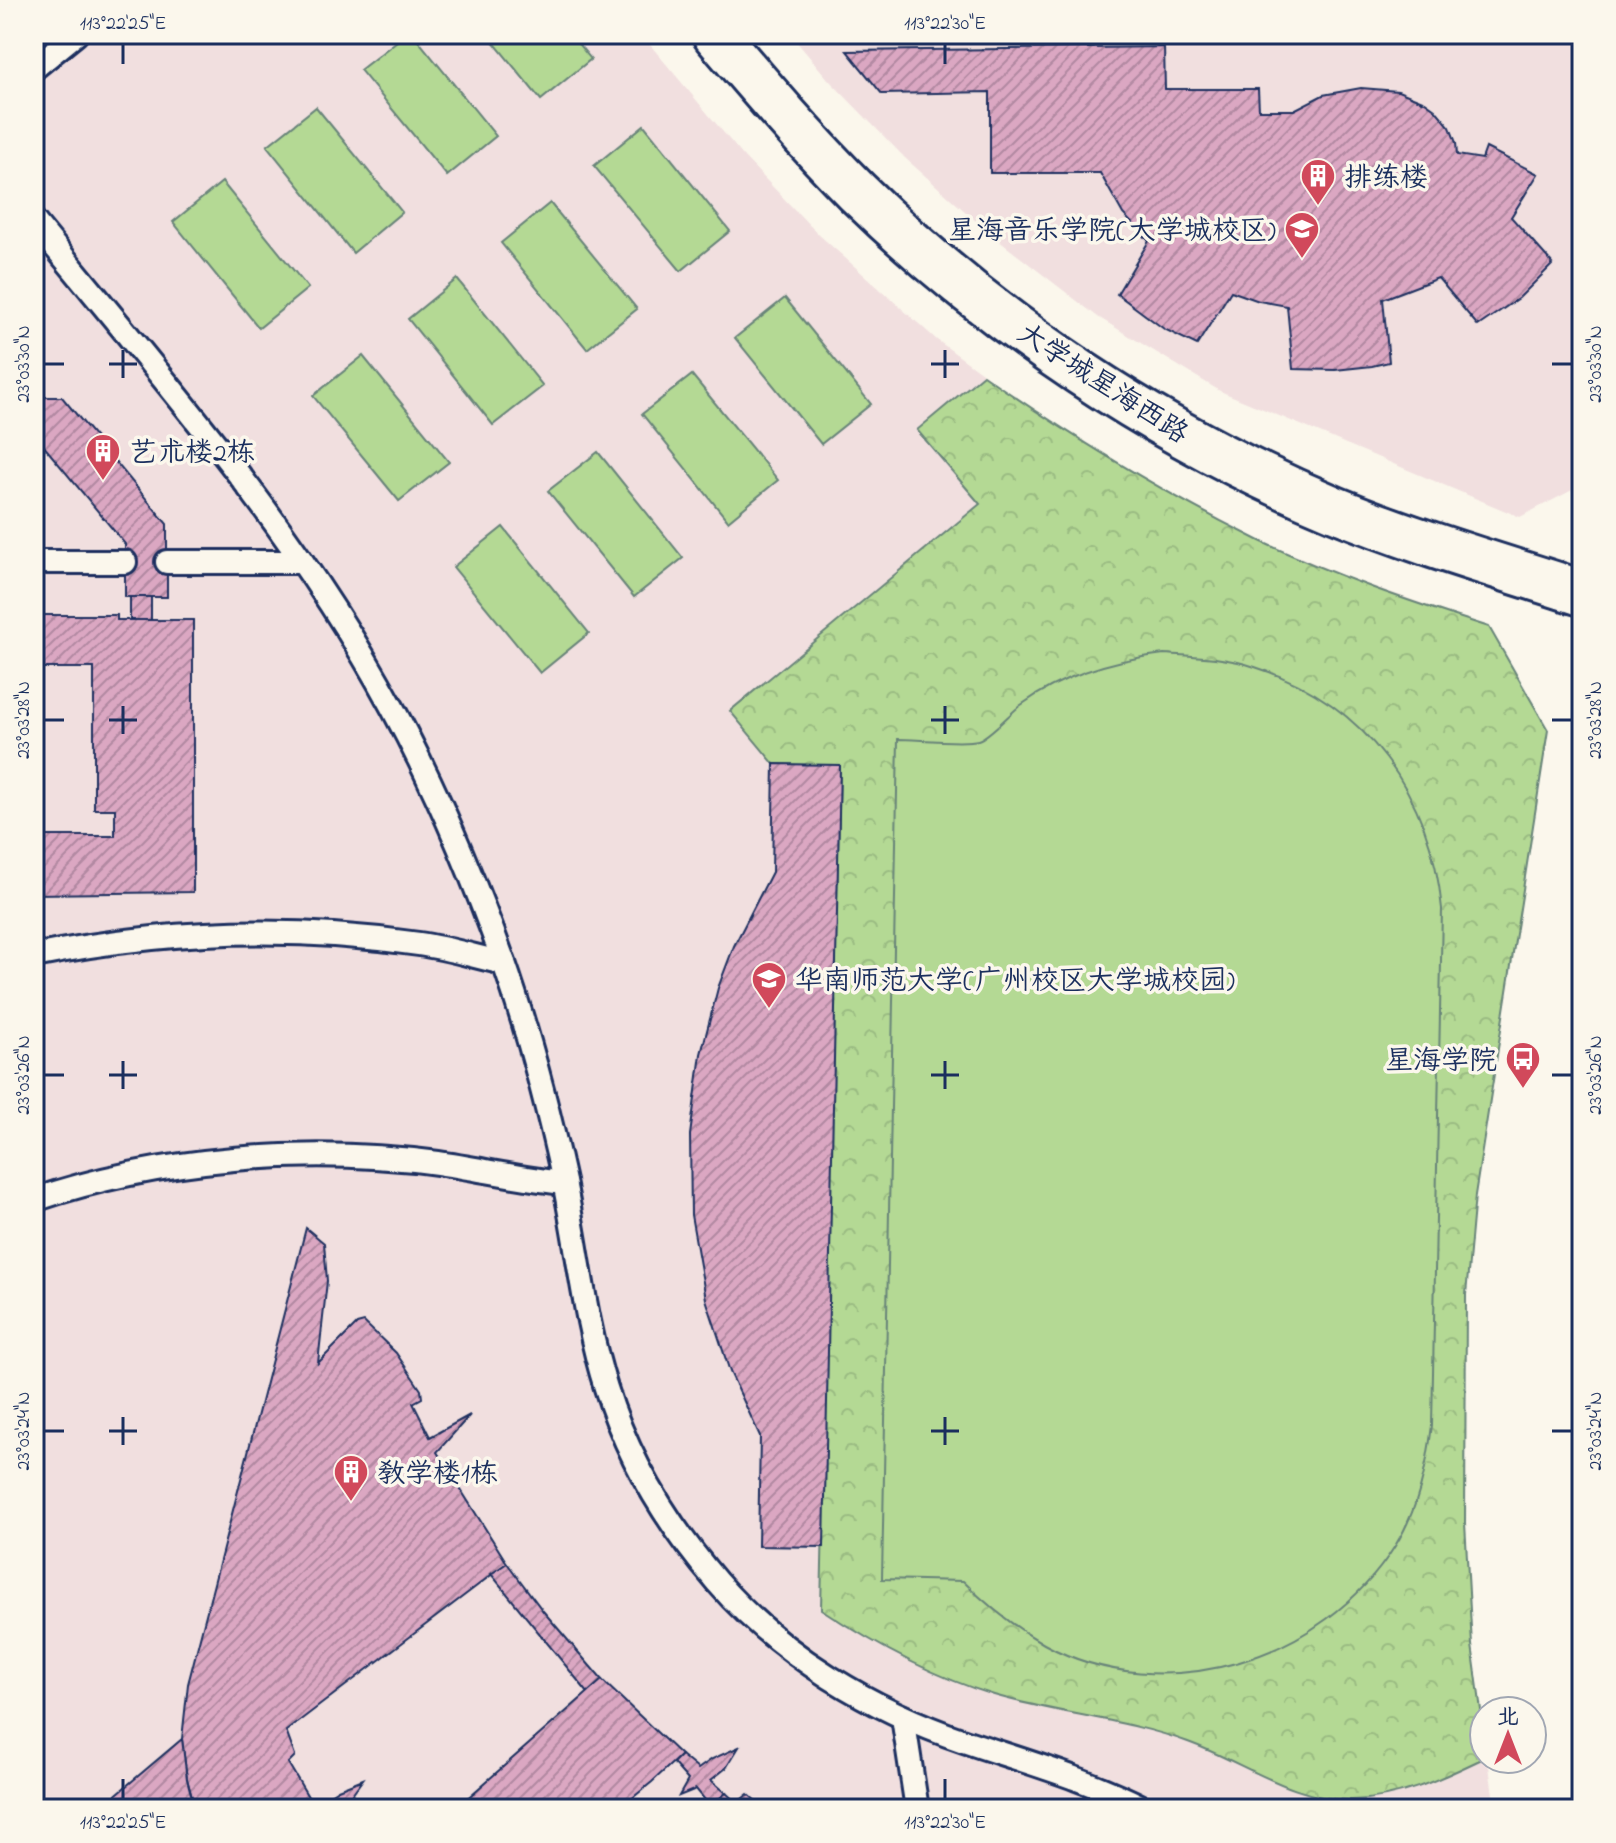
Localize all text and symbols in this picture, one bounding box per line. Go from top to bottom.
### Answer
text: 113°22'25"E [80,10,166,39]
text: 113°22'30"E [904,10,986,39]
building icon: 排练楼 [1299,157,1337,207]
place label: 排练楼 [1344,159,1428,200]
school or university icon: 星海音乐学院(大学城校区) [1283,210,1321,260]
place label: 星海音乐学院(大学城校区) [948,212,1276,253]
street label: 大学城星海西路 [1009,314,1195,456]
text: 23°03'30"N [10,325,39,403]
text: 23°03'30"N [1582,325,1611,403]
building icon: 艺术楼2栋 [84,432,122,482]
place label: 艺术楼2栋 [129,434,255,475]
text: 23°03'28"N [10,681,39,759]
text: 23°03'28"N [1582,681,1611,759]
school or university icon: 华南师范大学(广州校区大学城校园) [750,960,788,1010]
place label: 华南师范大学(广州校区大学城校园) [795,962,1235,1003]
text: 23°03'26"N [10,1035,39,1115]
text: 23°03'26"N [1582,1035,1611,1115]
bus stop icon: 星海学院 [1504,1040,1542,1090]
place label: 星海学院 [1385,1042,1497,1083]
text: 23°03'24"N [10,1392,39,1470]
text: 23°03'24"N [1582,1392,1611,1470]
building icon: 教学楼1栋 [332,1453,370,1503]
place label: 教学楼1栋 [377,1455,498,1496]
north arrow [1468,1695,1548,1775]
text: 北 [1497,1702,1519,1734]
text: 113°22'25"E [80,1809,166,1838]
text: 113°22'30"E [904,1809,986,1838]

